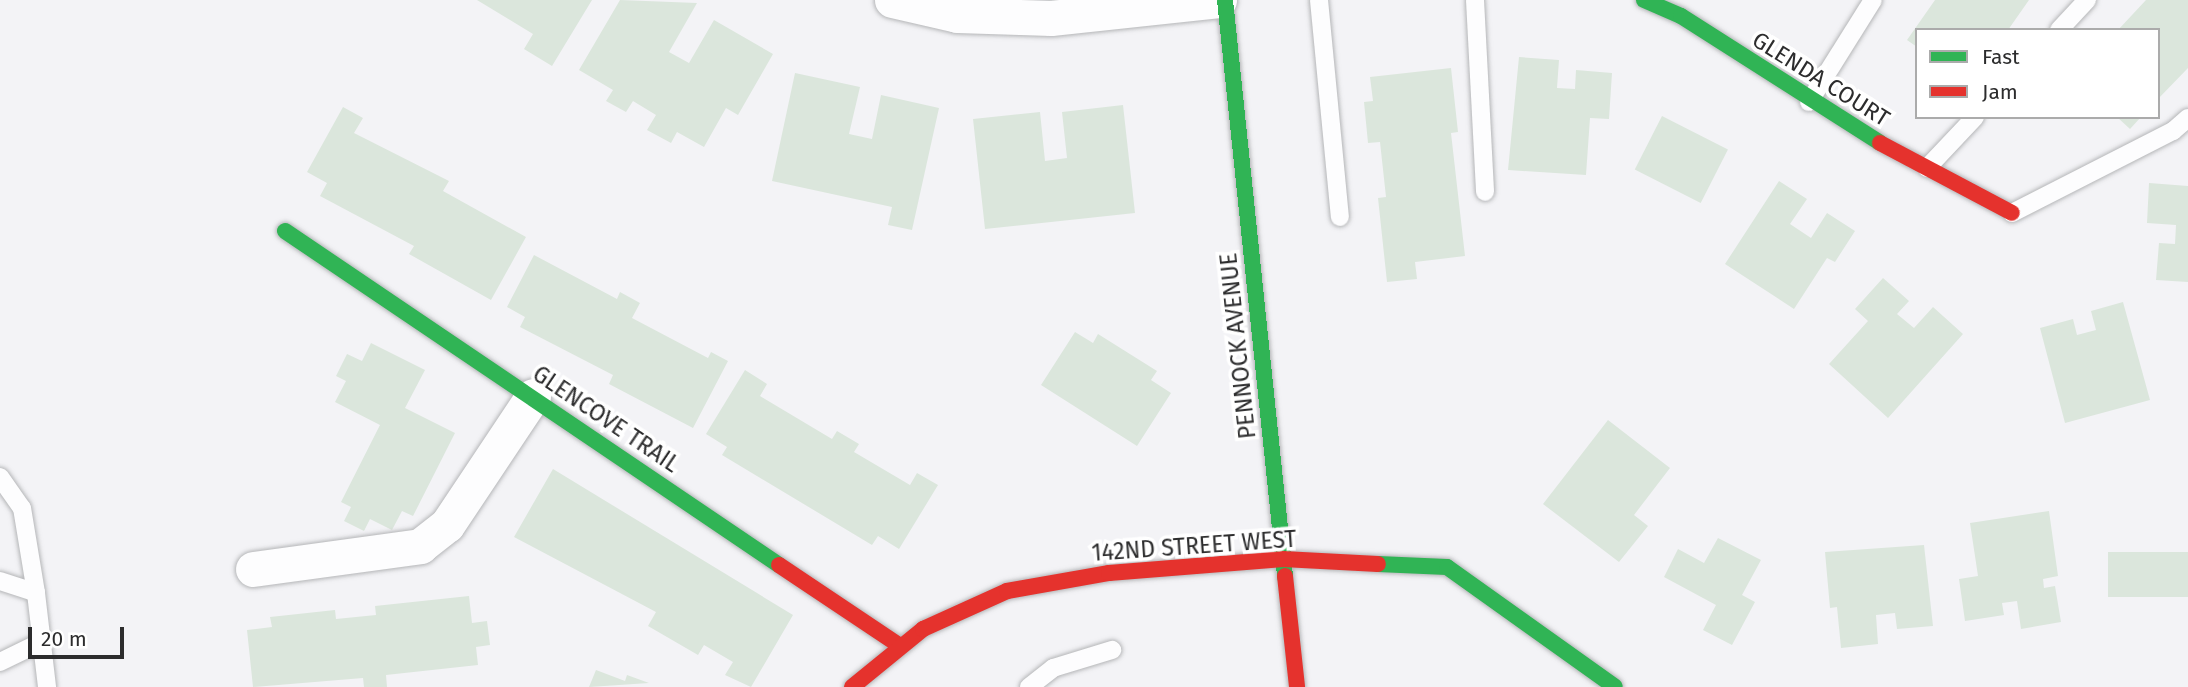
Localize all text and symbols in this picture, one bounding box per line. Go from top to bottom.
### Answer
street label: GLENDA COURT [1747,26,1895,132]
legend [1915,28,2160,119]
text: Fast [1982,44,2020,70]
text: Jam [1982,79,2018,105]
street label: PENNOCK AVENUE [1215,252,1261,440]
street label: GLENCOVE TRAIL [528,360,684,478]
street label: 142ND STREET WEST [1091,525,1297,567]
scale bar [32,614,128,658]
text: 20 m [41,626,87,652]

